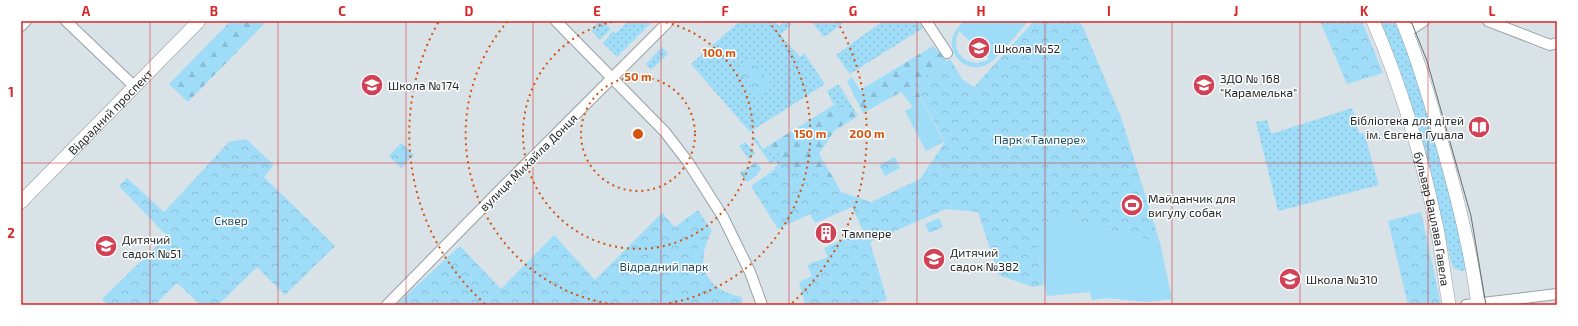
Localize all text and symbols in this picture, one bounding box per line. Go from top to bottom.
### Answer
text: A [82,3,91,19]
text: B [210,3,218,19]
text: C [338,3,346,19]
text: D [465,3,474,19]
text: E [593,3,601,19]
text: F [721,3,729,19]
text: G [849,3,857,19]
text: H [977,3,986,19]
text: I [1107,3,1111,19]
text: J [1234,3,1238,19]
text: K [1360,3,1369,19]
text: L [1489,3,1496,19]
school or university icon: Школа №52 [966,35,992,61]
place label: Школа №52 [994,41,1061,55]
text: 100 m [702,45,736,59]
street label: Відрадний проспект [65,66,155,157]
text: 50 m [624,69,652,83]
place label: ЗДО № 168 "Карамелька" [1220,71,1297,99]
school or university icon: Школа №174 [359,72,385,98]
school or university icon: ЗДО № 168 "Карамелька" [1191,72,1217,98]
place label: Школа №174 [388,78,459,92]
text: 1 [8,84,14,100]
street label: вулиця Михайла Донця [476,110,580,214]
place label: Бібліотека для дітей ім. Євгена Гуцала [1350,113,1464,142]
library icon: Бібліотека для дітей ім. Євгена Гуцала [1466,114,1492,140]
text: 150 m [794,126,826,140]
text: 200 m [849,126,885,140]
centre of rings [631,127,645,141]
park label: Парк «Тампере» [994,132,1086,146]
street label: бульвар Вацлава Гавела [1412,150,1453,287]
place label: Майданчик для вигулу собак [1148,191,1236,220]
sports icon: Майданчик для вигулу собак [1119,192,1145,218]
park label: Сквер [214,213,248,227]
building icon: Тампере [813,220,839,246]
text: 2 [7,225,15,241]
place label: Тампере [842,226,891,240]
place label: Дитячий садок №51 [122,232,182,260]
school or university icon: Дитячий садок №51 [93,233,119,259]
place label: Дитячий садок №382 [950,245,1019,273]
school or university icon: Дитячий садок №382 [921,246,947,272]
park label: Відрадний парк [620,259,709,273]
school or university icon: Школа №310 [1277,266,1303,292]
place label: Школа №310 [1306,272,1378,286]

